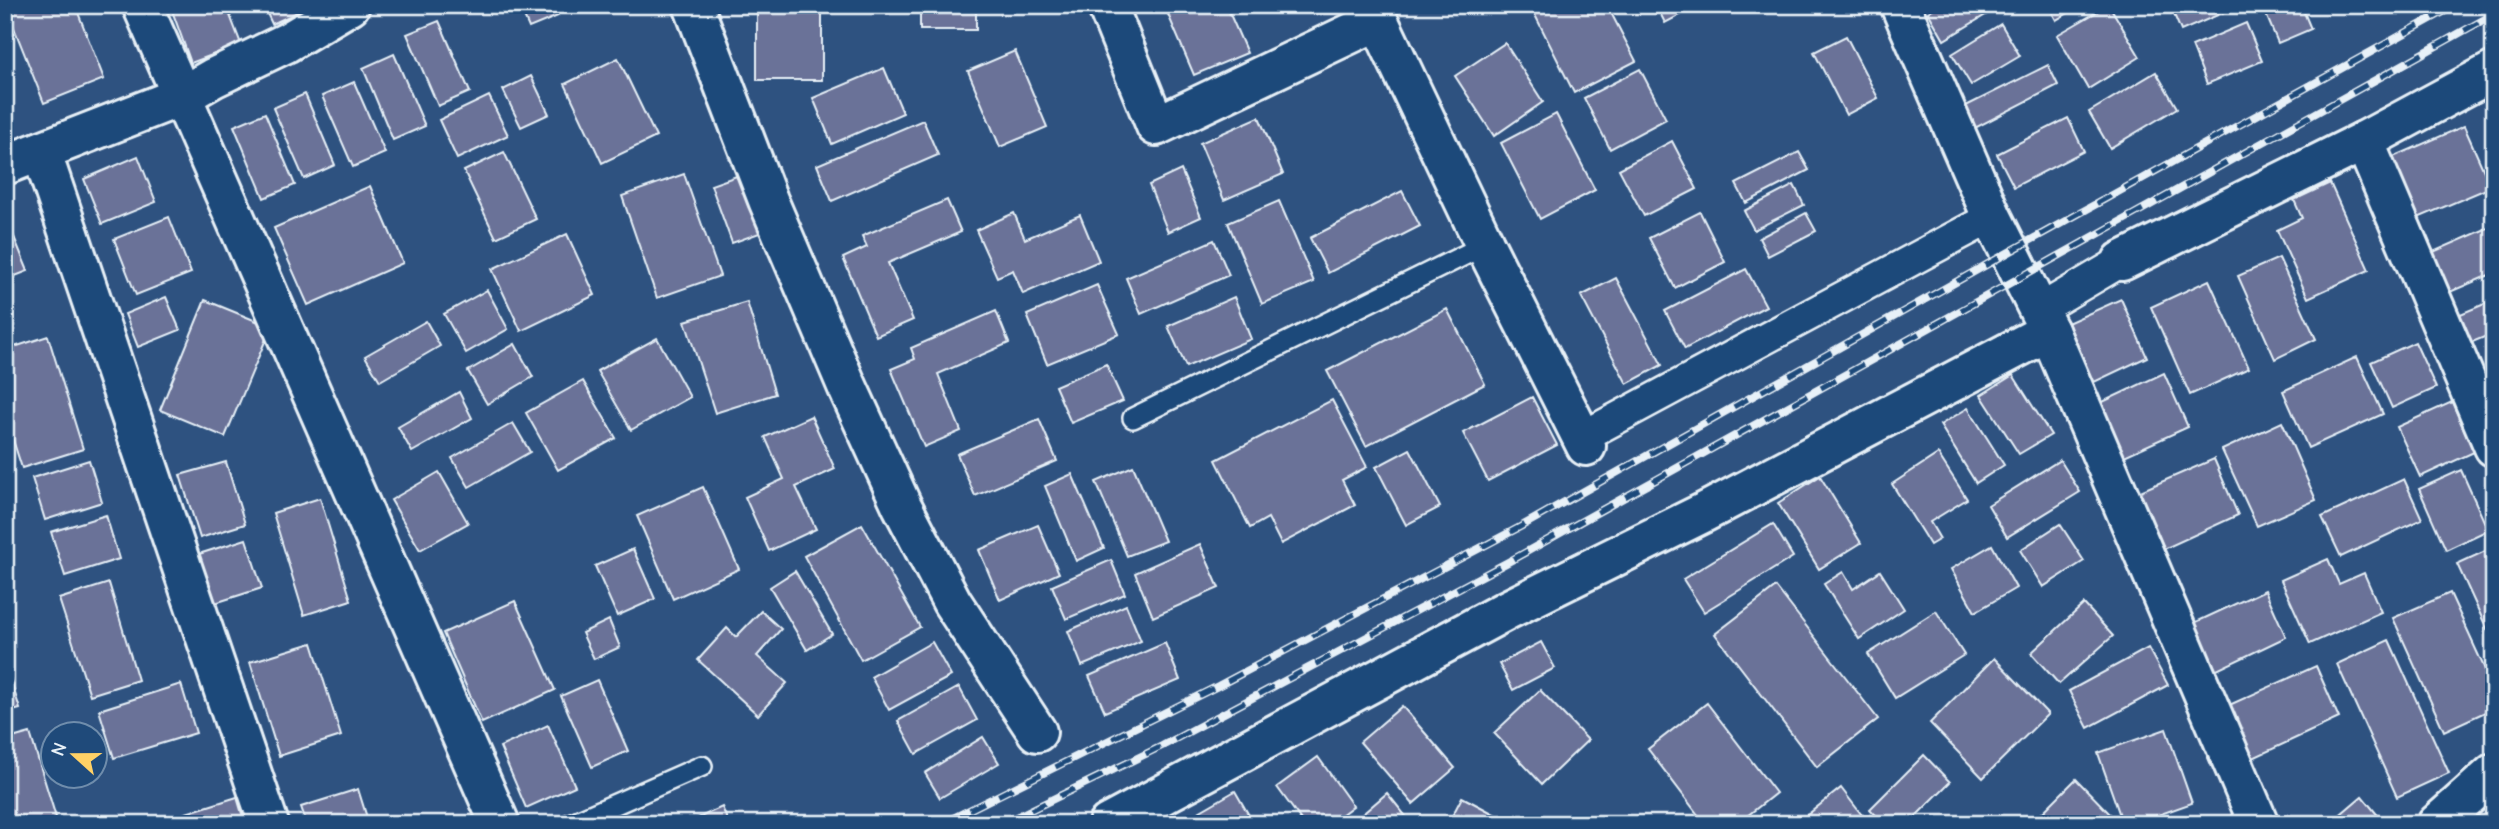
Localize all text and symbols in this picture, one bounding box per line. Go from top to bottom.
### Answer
north arrow [38,720,108,790]
text: N [47,740,72,759]

